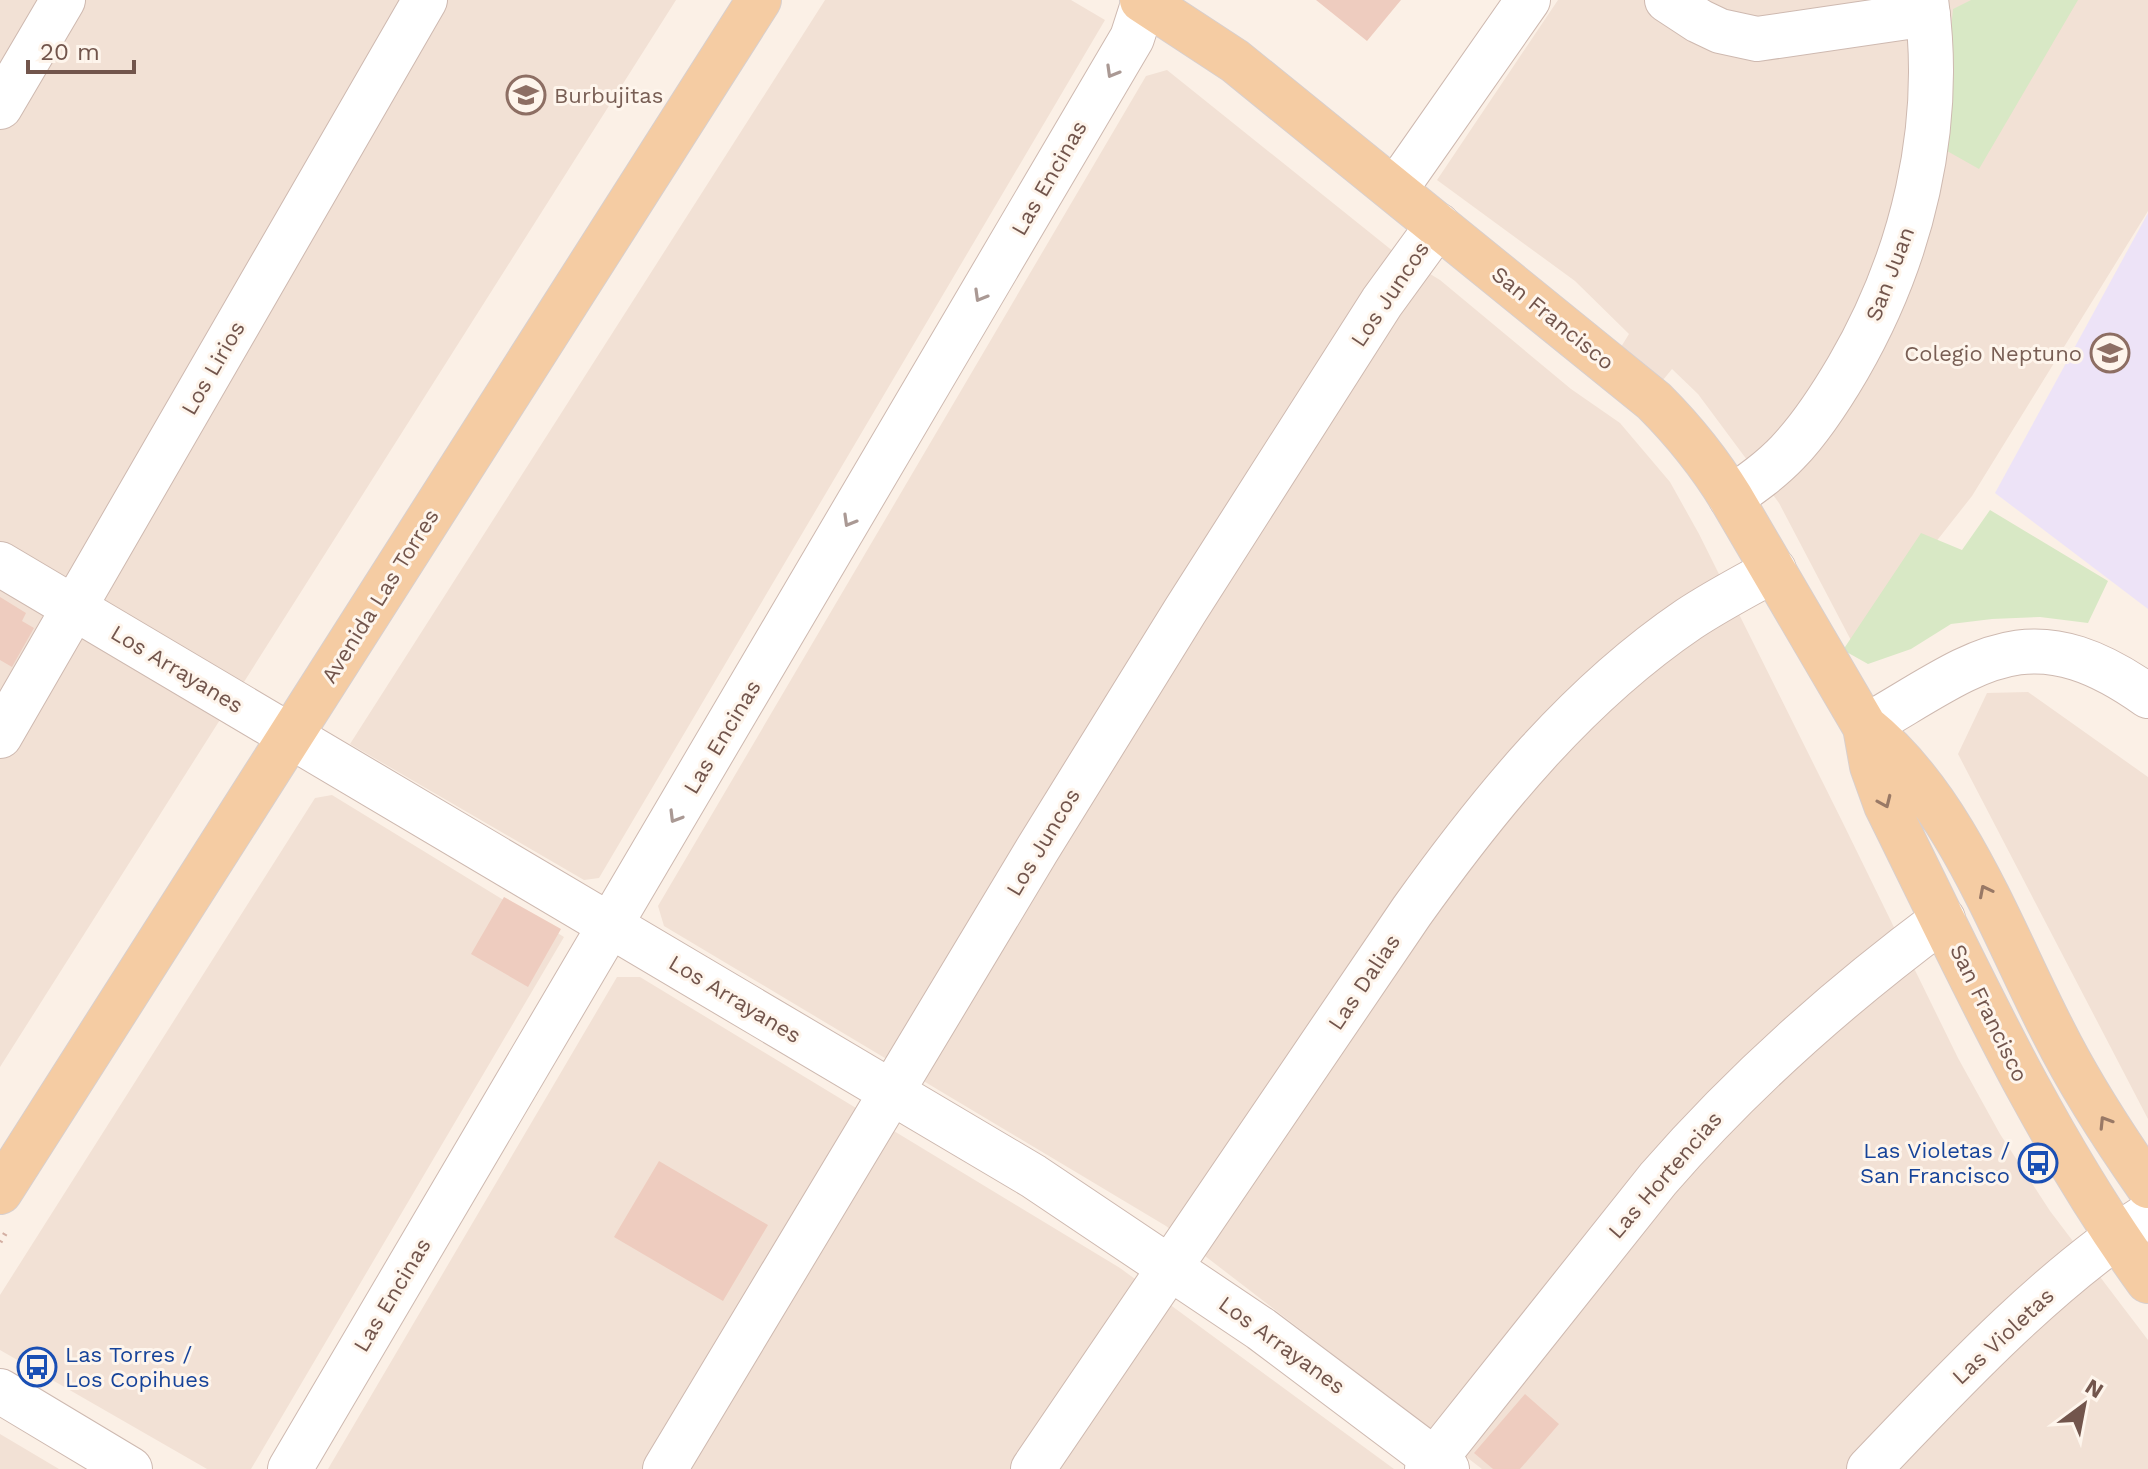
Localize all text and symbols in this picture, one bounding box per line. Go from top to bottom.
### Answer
scale bar [28,24,134,74]
text: 20 m [40,38,100,66]
one-way arrow [1106,63,1122,78]
school or university icon: Burbujitas [505,74,547,116]
place label: Burbujitas [554,83,663,108]
street label: Las Encinas [1006,116,1092,240]
street label: San Juan [1861,223,1919,325]
street label: Los Juncos [1346,237,1434,351]
street label: San Francisco [1487,261,1619,375]
one-way arrow [975,287,990,302]
street label: Los Lirios [176,317,250,419]
school or university icon: Colegio Neptuno [2089,332,2131,374]
place label: Colegio Neptuno [1904,341,2082,366]
street label: Avenida Las Torres [316,504,444,688]
one-way arrow [843,512,859,527]
street label: Los Arrayanes [106,620,248,718]
street label: Las Encinas [678,676,766,798]
street label: Los Juncos [1001,784,1085,900]
one-way arrow [1876,794,1892,808]
one-way arrow [669,808,685,823]
one-way arrow [1979,885,1994,899]
street label: Las Dalias [1323,930,1405,1034]
street label: San Francisco [1945,940,2033,1086]
street label: Los Arrayanes [664,950,806,1048]
street label: Las Hortencias [1603,1106,1727,1244]
one-way arrow [2099,1116,2114,1130]
place label: Las Violetas / San Francisco [1860,1138,2010,1188]
bus stop icon: Las Violetas / San Francisco [2017,1142,2059,1184]
street label: Las Encinas [348,1234,436,1356]
street label: Las Violetas [1947,1283,2059,1389]
street label: Los Arrayanes [1214,1291,1350,1399]
place label: Las Torres / Los Copihues [65,1342,210,1392]
bus stop icon: Las Torres / Los Copihues [16,1346,58,1388]
north arrow [2044,1365,2124,1445]
text: N [2081,1374,2108,1403]

